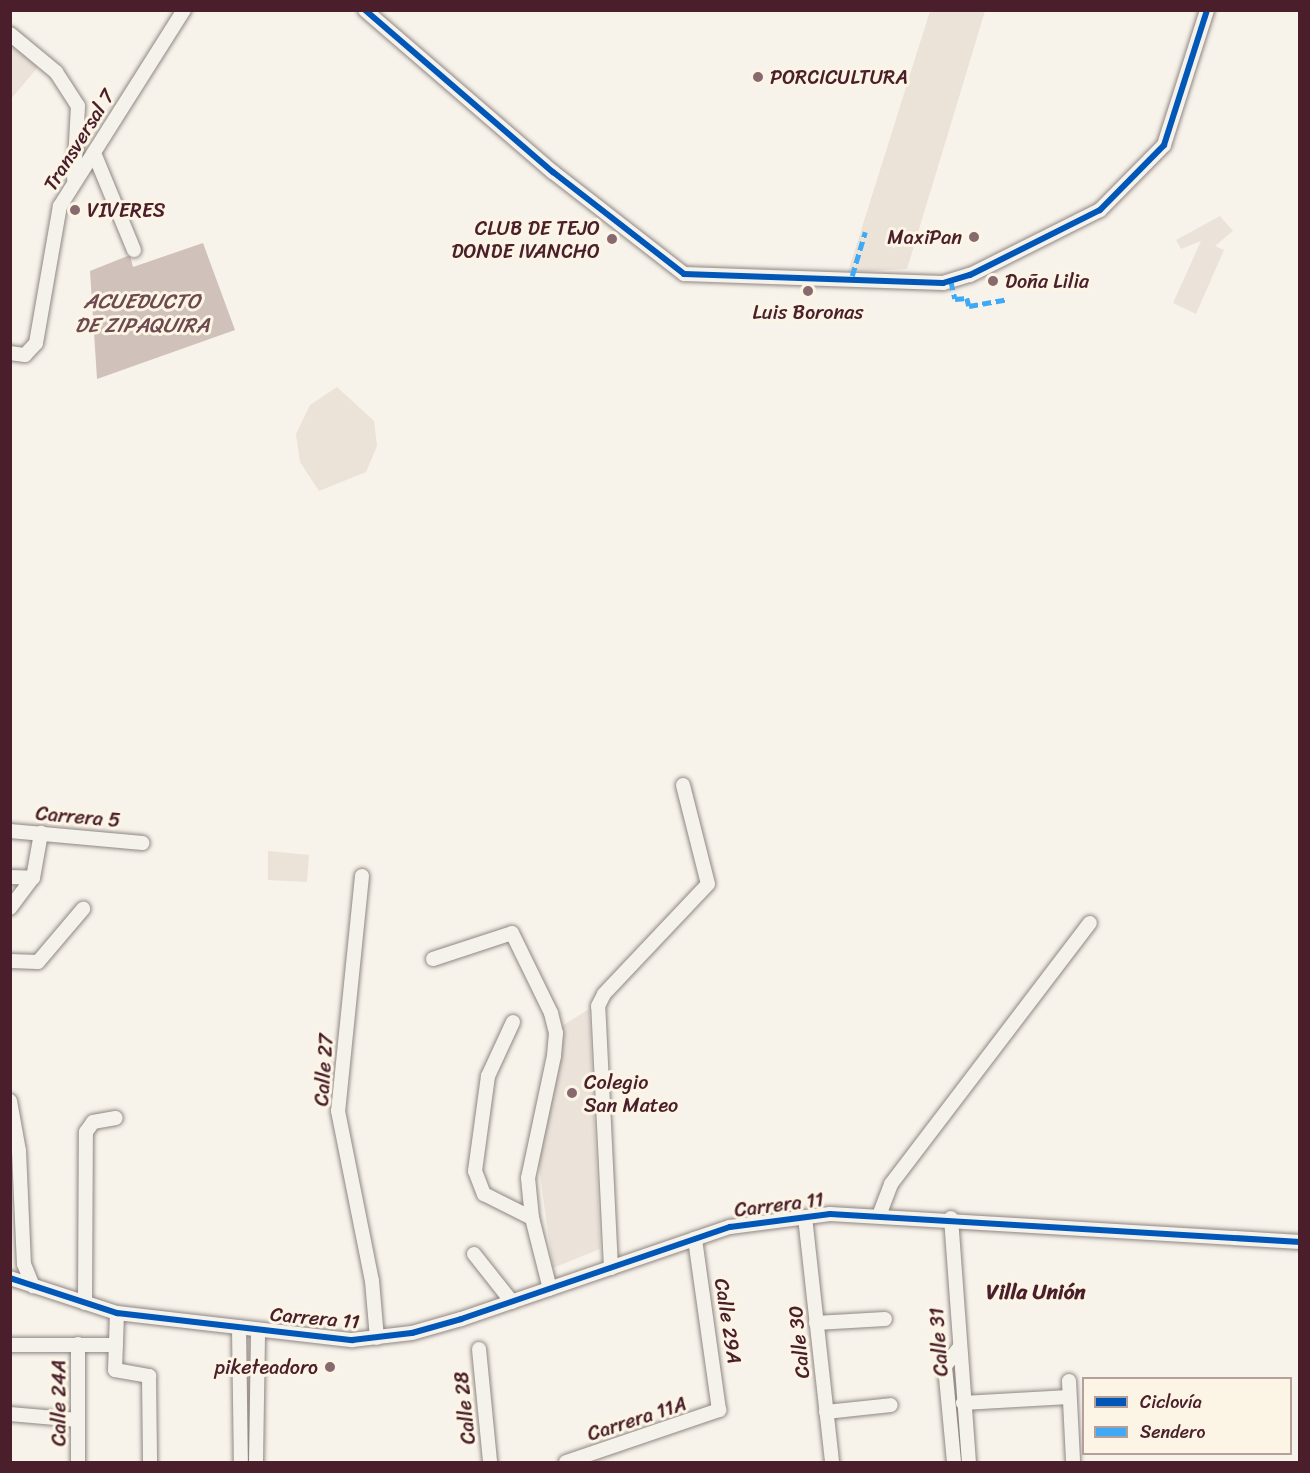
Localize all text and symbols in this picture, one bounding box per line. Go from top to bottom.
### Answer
place label: PORCICULTURA [770,65,908,89]
marker: PORCICULTURA [751,70,765,84]
street label: Transversal 7 [38,85,120,195]
place label: VIVERES [87,198,165,222]
marker: VIVERES [68,203,82,217]
place label: CLUB DE TEJO DONDE IVANCHO [450,216,600,263]
place label: MaxiPan [887,225,962,249]
marker: MaxiPan [967,230,981,244]
marker: CLUB DE TEJO DONDE IVANCHO [605,232,619,246]
place label: Doña Lilia [1005,269,1089,293]
marker: Doña Lilia [986,274,1000,288]
marker: Luis Boronas [801,284,815,298]
water label: ACUEDUCTO DE ZIPAQUIRA [73,288,211,338]
place label: Luis Boronas [753,300,863,324]
street label: Carrera 5 [35,801,121,833]
street label: Calle 27 [310,1033,338,1107]
place label: Colegio San Mateo [584,1070,678,1117]
marker: Colegio San Mateo [565,1086,579,1100]
street label: Carrera 11 [733,1188,825,1222]
street label: Calle 29A [709,1276,747,1366]
district label: Villa Unión [986,1279,1086,1305]
street label: Carrera 11 [269,1302,361,1334]
street label: Calle 30 [783,1304,815,1380]
street label: Calle 31 [925,1307,953,1377]
place label: piketeadoro [214,1355,318,1379]
street label: Calle 24A [47,1360,71,1446]
marker: piketeadoro [323,1360,337,1374]
street label: Calle 28 [449,1370,481,1446]
legend [1082,1377,1292,1455]
text: Ciclovía [1140,1386,1202,1418]
street label: Carrera 11A [584,1392,690,1446]
text: Sendero [1140,1416,1205,1448]

